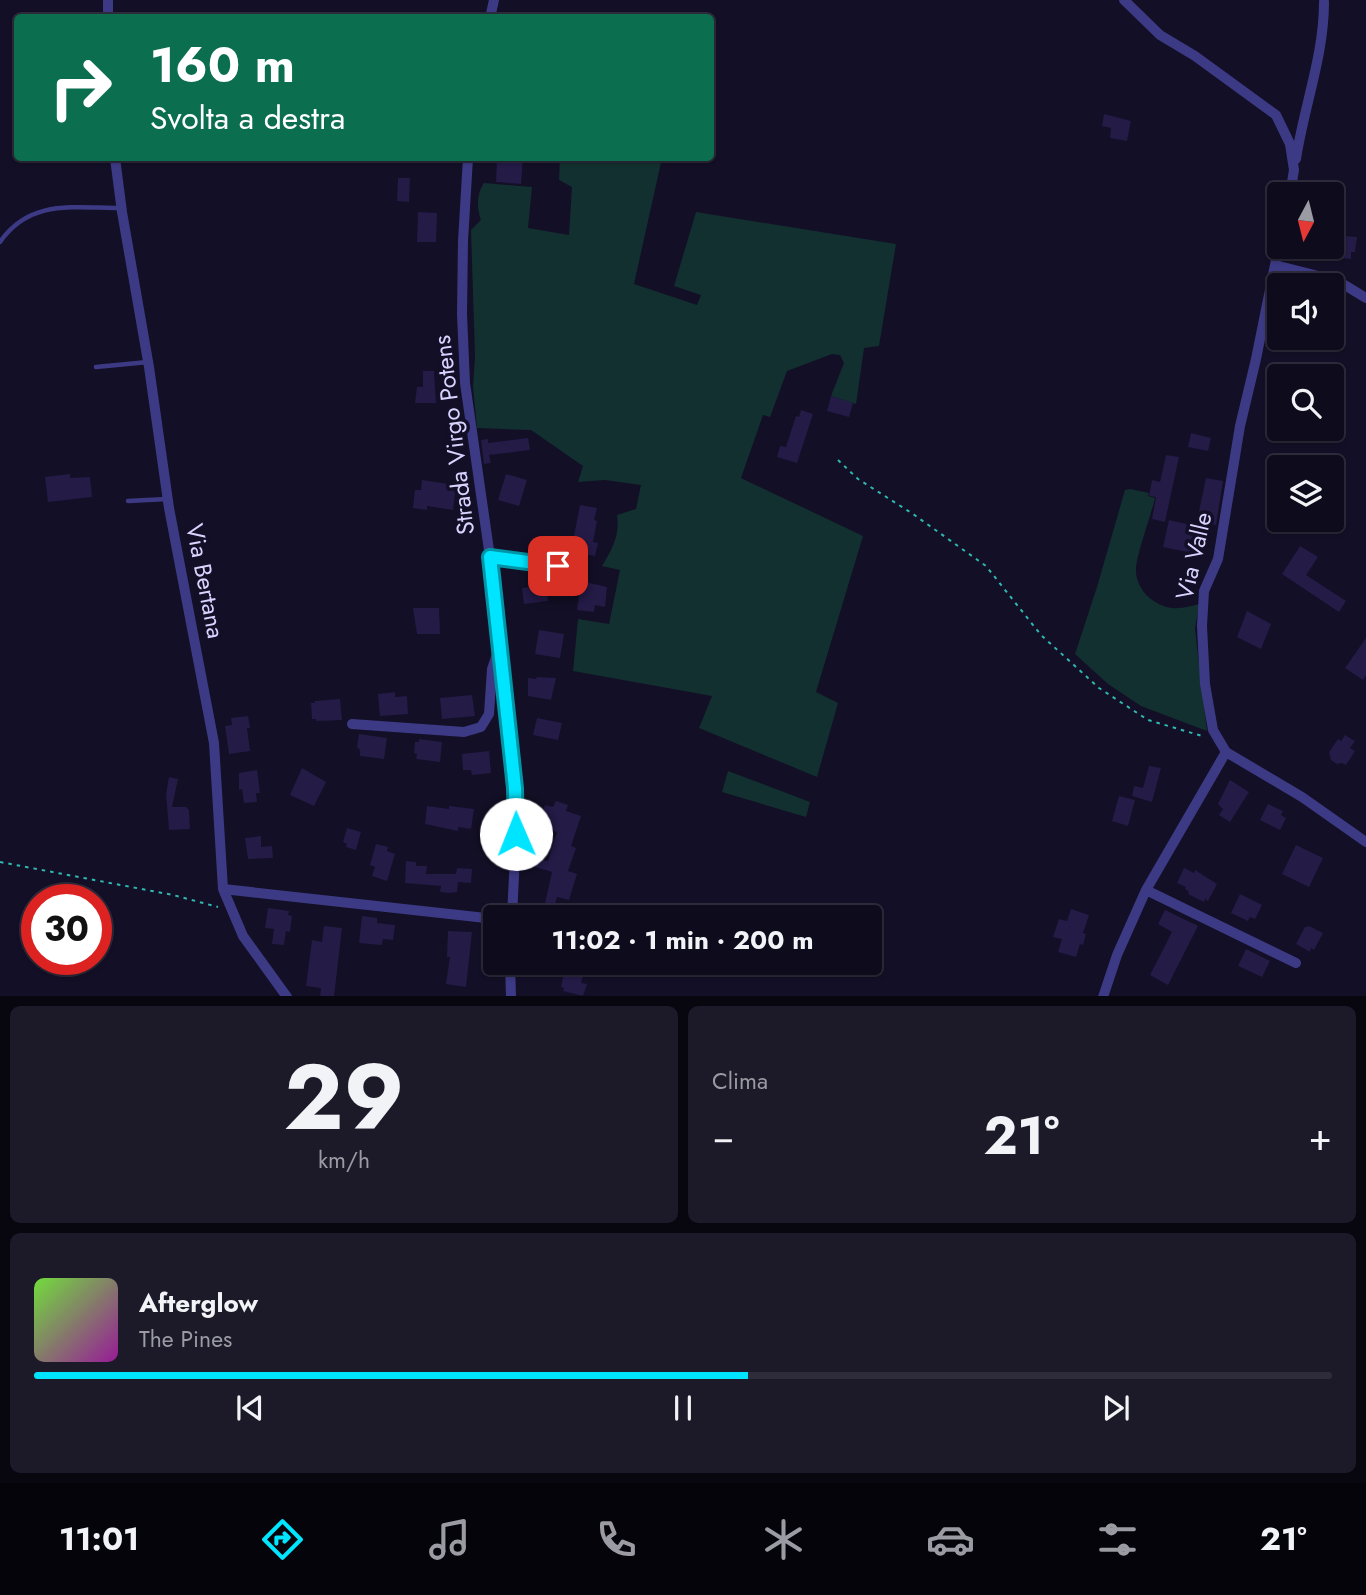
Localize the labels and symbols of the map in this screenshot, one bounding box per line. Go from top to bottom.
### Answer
north arrow [1267,182,1344,259]
street label: Strada Virgo Potens [424,333,483,537]
street label: Via Valle [1166,508,1221,603]
street label: Via Bertana [177,521,234,641]
pin [528,536,588,596]
position arrow [479,797,553,871]
speed limit sign: 30 [21,884,112,975]

